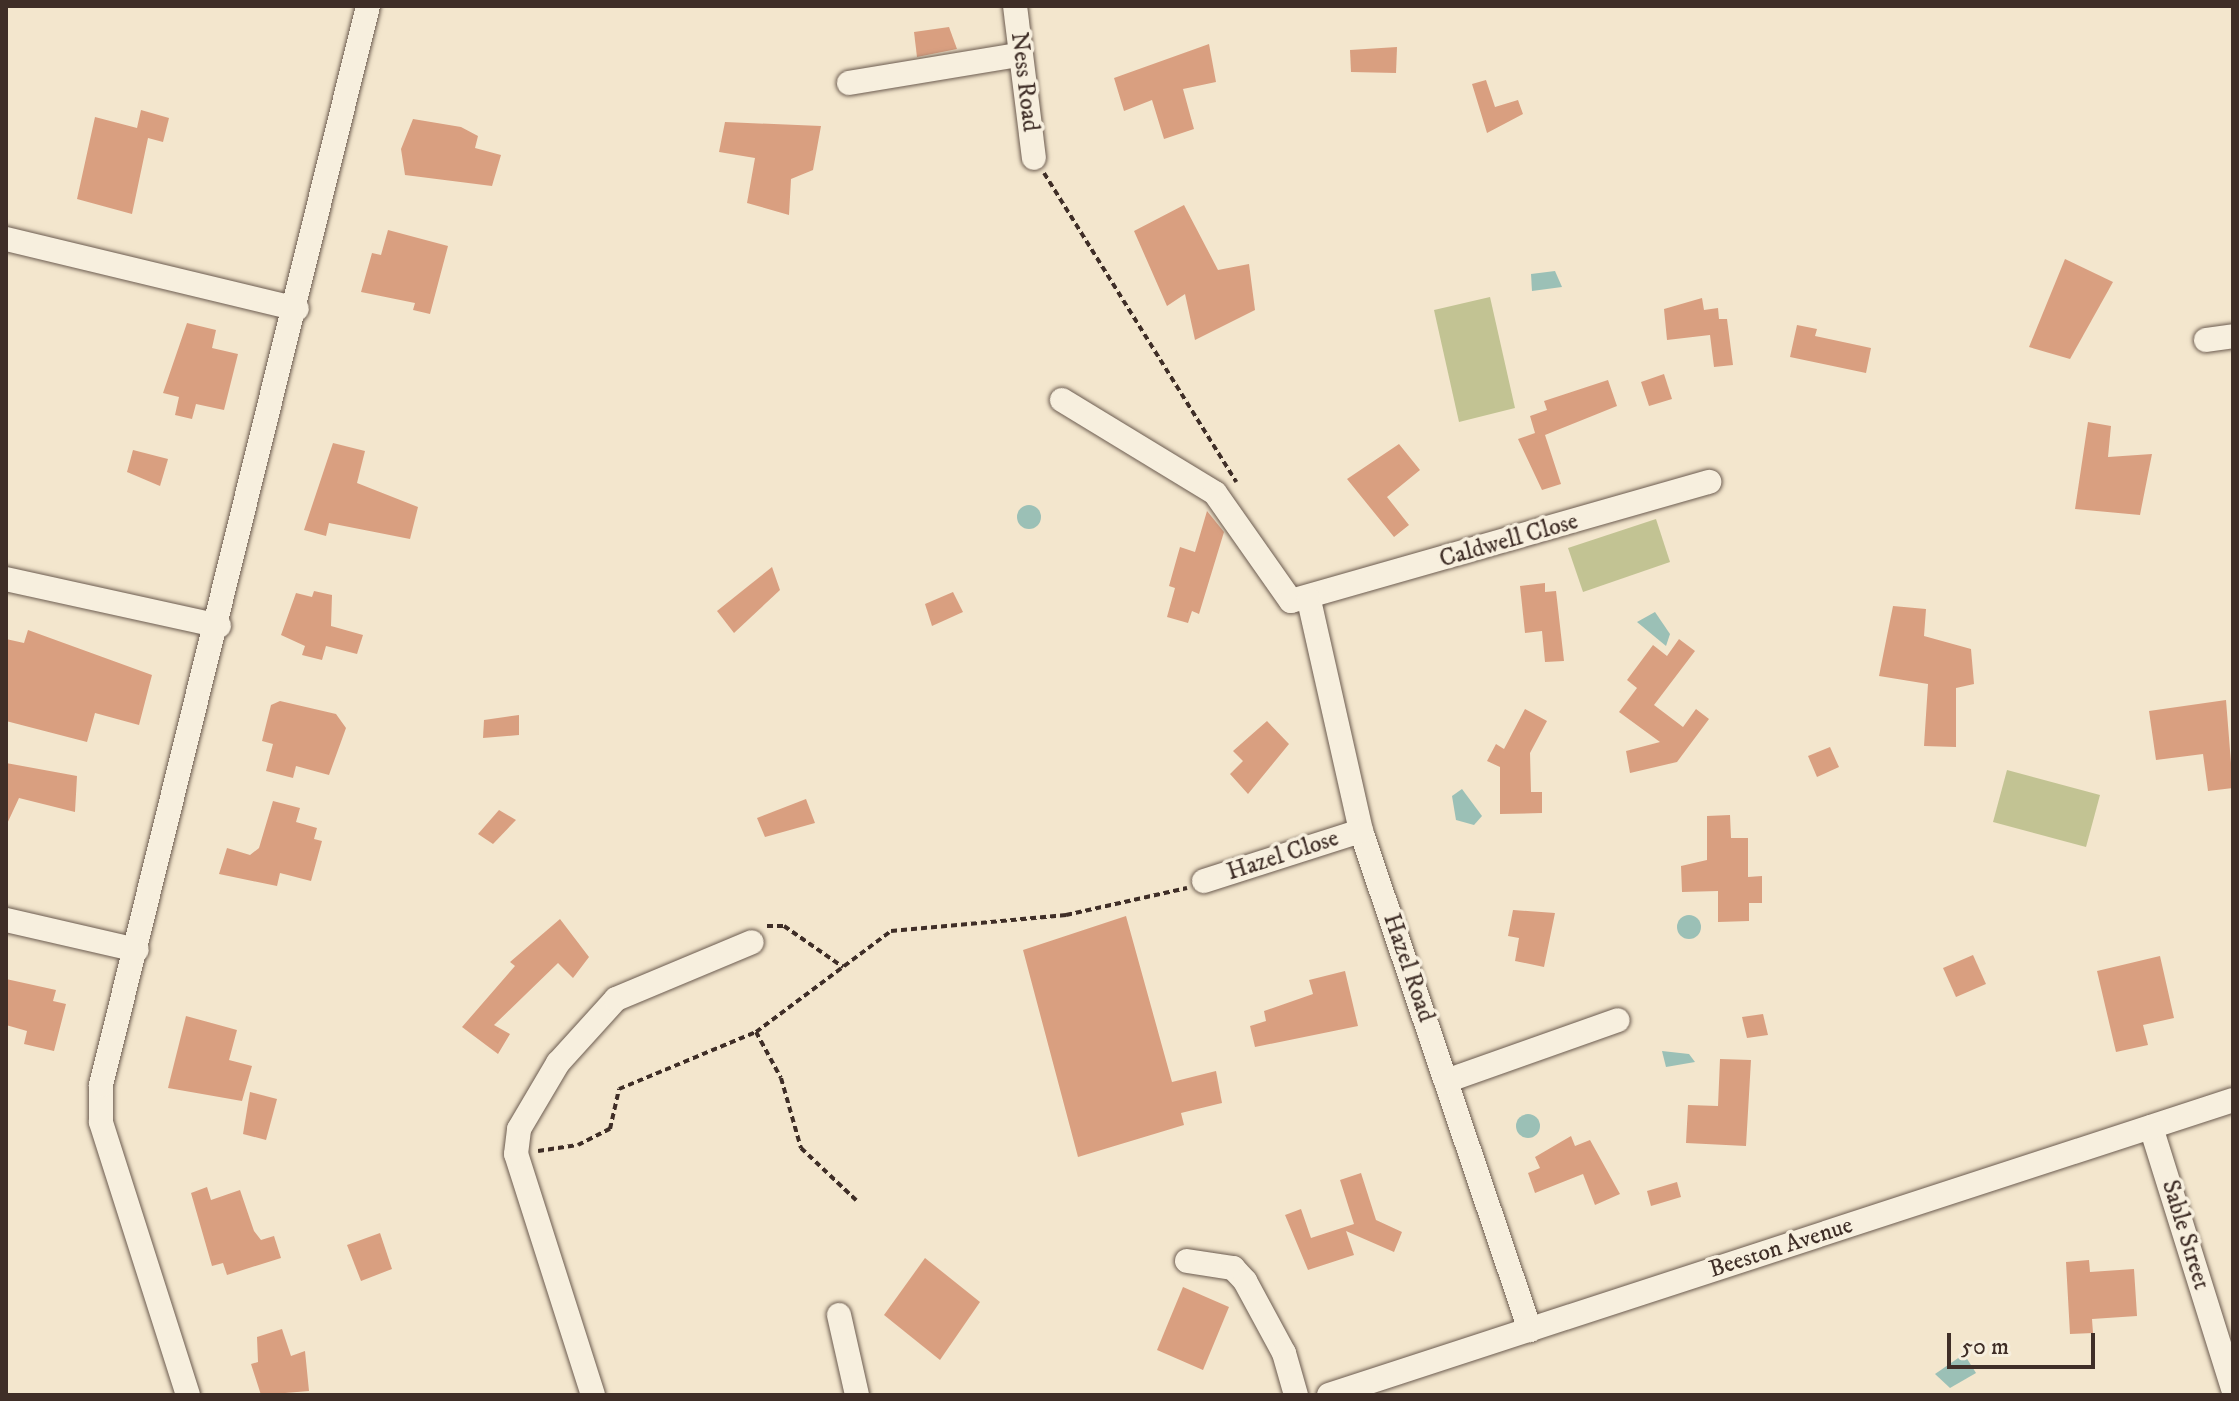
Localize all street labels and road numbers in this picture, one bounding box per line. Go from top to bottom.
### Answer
street label: Ness Road [1004,31,1044,133]
street label: Caldwell Close [1436,507,1582,575]
street label: Hazel Close [1224,824,1342,888]
street label: Hazel Road [1376,910,1440,1026]
street label: Sable Street [2155,1177,2215,1293]
street label: Beeston Avenue [1706,1211,1856,1285]

